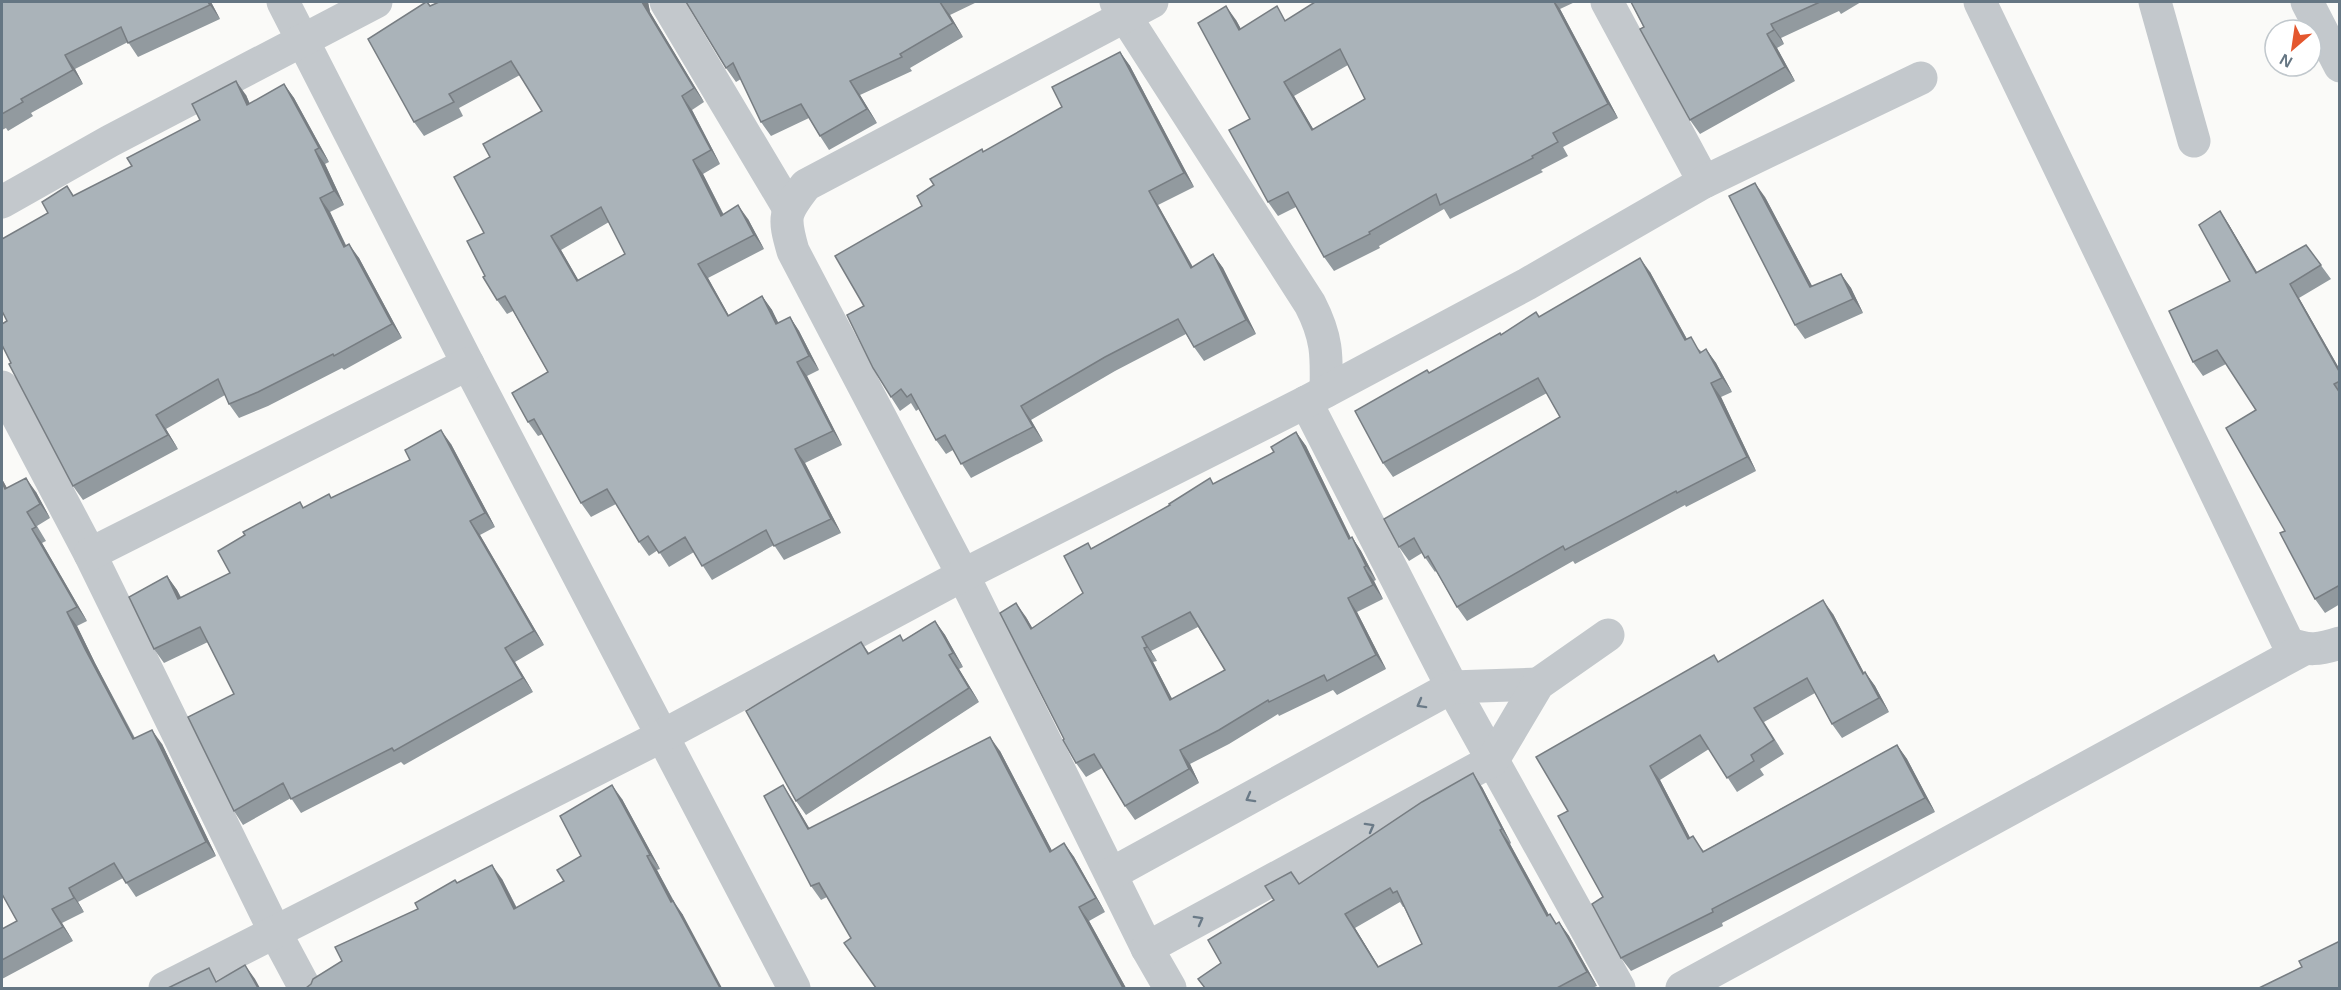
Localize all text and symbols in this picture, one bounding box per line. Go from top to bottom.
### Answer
north arrow [2263,18,2323,78]
text: N [2277,50,2295,71]
one-way arrow [1417,697,1427,708]
one-way arrow [1246,791,1256,802]
one-way arrow [1364,823,1374,834]
one-way arrow [1192,916,1203,927]

